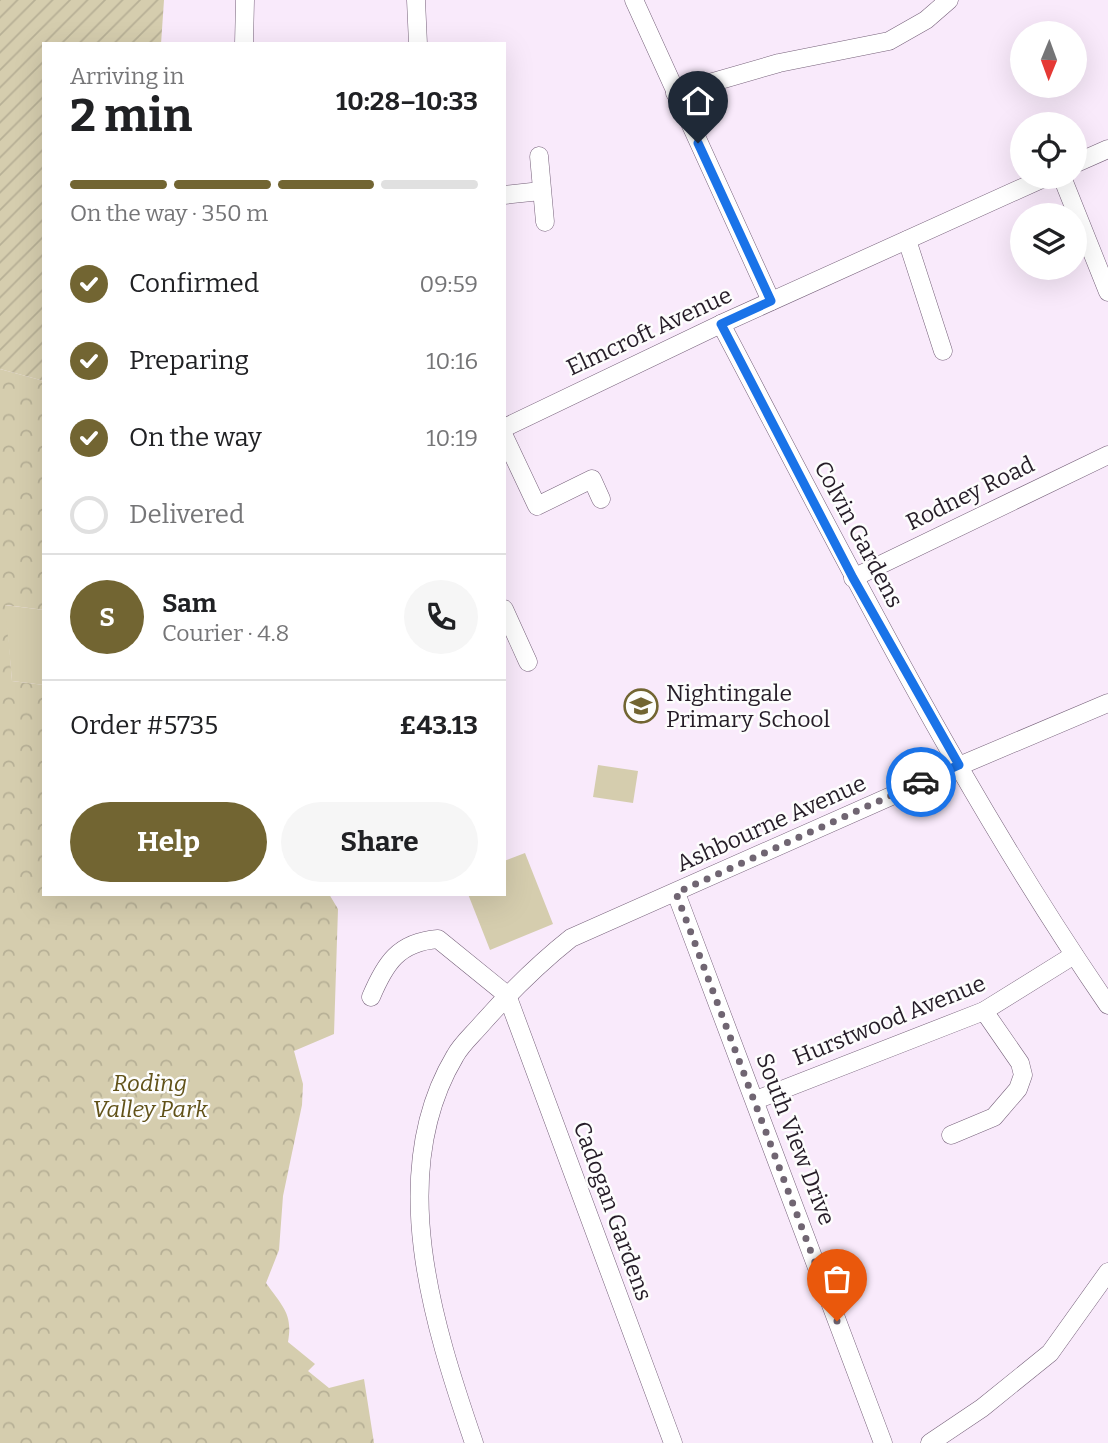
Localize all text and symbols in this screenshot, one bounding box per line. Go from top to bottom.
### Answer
north arrow [1010,21,1087,98]
map controls [1010,21,1087,280]
text: Arriving in [70,62,184,90]
pin [668,71,728,143]
icon: home [679,82,717,120]
text: 10:28–10:33 [336,86,478,117]
text: 2 min [70,88,192,143]
button: locate [1010,112,1087,189]
text: On the way · 350 m [70,199,268,227]
button: layers [1010,203,1087,280]
icon: check [70,265,108,303]
text: Confirmed [129,268,259,299]
text: 09:59 [419,270,478,298]
street label: Elmcroft Avenue [562,280,736,382]
icon: check [70,342,108,380]
text: Preparing [129,345,249,376]
text: 10:16 [426,347,478,375]
icon: check [70,419,108,457]
text: On the way [129,422,262,453]
text: 10:19 [426,424,478,452]
street label: Rodney Road [901,450,1039,536]
street label: Colvin Gardens [809,456,909,612]
text: Delivered [129,499,244,530]
button: phone [404,580,478,654]
text: Sam [162,588,217,619]
text: S [99,602,115,633]
text: Courier · 4.8 [162,619,289,647]
place label: Nightingale Primary School [666,679,831,733]
school or university icon: Nightingale Primary School [622,687,660,725]
text: Order #5735 [70,710,218,741]
text: £43.13 [399,710,478,741]
courier [886,747,956,817]
icon: car [902,763,940,801]
street label: Ashbourne Avenue [672,769,870,877]
button: Help [70,802,267,882]
button: Share [281,802,478,882]
street label: Hurstwood Avenue [789,969,989,1071]
street label: South View Drive [750,1049,842,1229]
park label: Roding Valley Park [92,1069,208,1123]
street label: Cadogan Gardens [568,1118,658,1304]
pin [807,1249,867,1321]
icon: bag [818,1260,856,1298]

